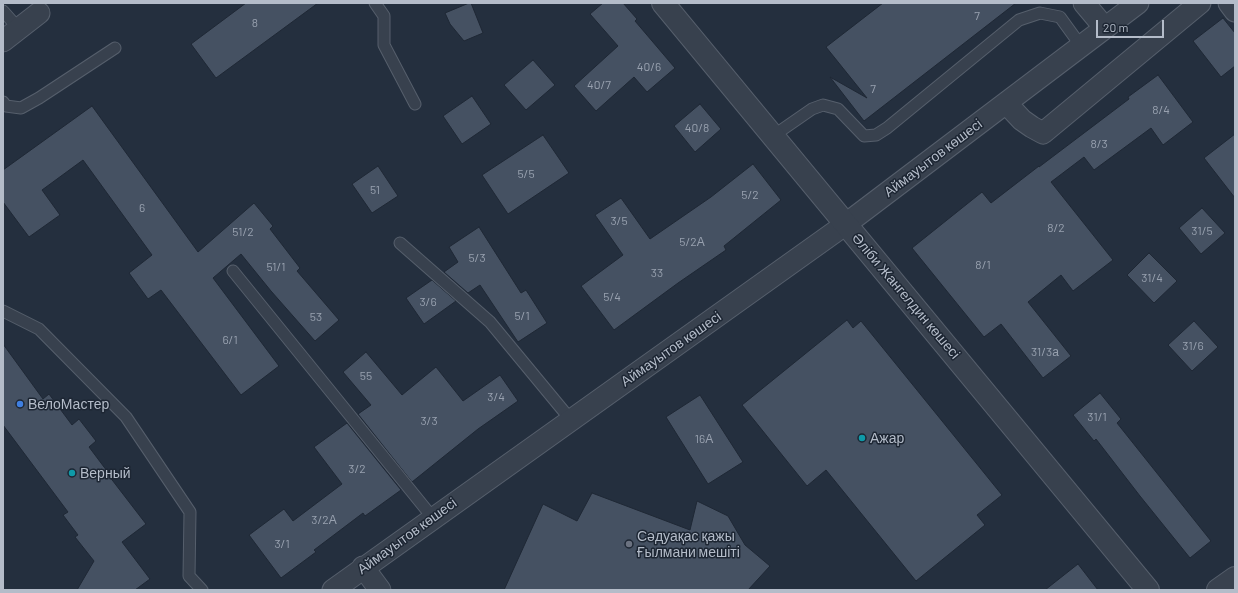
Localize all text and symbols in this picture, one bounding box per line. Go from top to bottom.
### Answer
house number: 7 [974,9,980,23]
scale bar [1098,12,1166,38]
house number: 8 [252,16,258,30]
text: 20 m [1103,20,1129,34]
house number: 40/6 [637,60,661,74]
house number: 40/7 [587,78,611,92]
house number: 7 [870,82,876,96]
house number: 8/4 [1152,103,1170,117]
street label: Аймауытов көшесі [881,116,985,200]
house number: 40/8 [685,121,709,135]
house number: 8/3 [1090,137,1108,151]
house number: 5/5 [517,167,535,181]
house number: 51 [370,183,380,197]
house number: 5/2 [741,188,759,202]
house number: 6 [139,201,145,215]
house number: 3/5 [610,214,628,228]
house number: 8/2 [1047,221,1065,235]
house number: 31/5 [1191,224,1213,238]
house number: 51/2 [232,225,254,239]
street label: Әліби Жангелдин көшесі [848,230,964,362]
house number: 5/2А [679,235,705,249]
house number: 5/3 [468,251,486,265]
house number: 8/1 [975,258,991,272]
house number: 51/1 [266,260,286,274]
house number: 33 [651,266,663,280]
house number: 31/4 [1141,271,1163,285]
house number: 5/4 [603,290,621,304]
house number: 3/6 [419,295,437,309]
street label: Аймауытов көшесі [618,308,724,390]
house number: 5/1 [514,309,530,323]
house number: 53 [310,310,322,324]
house number: 6/1 [222,333,238,347]
house number: 31/6 [1182,339,1204,353]
house number: 31/3а [1031,345,1059,359]
house number: 55 [360,369,372,383]
house number: 3/4 [487,390,505,404]
place label: ВелоМастер [28,396,109,412]
marker: ВелоМастер [15,399,25,409]
house number: 31/1 [1087,410,1107,424]
house number: 3/3 [420,414,438,428]
place label: Ажар [870,430,904,446]
house number: 16А [695,432,713,446]
marker: Ажар [857,433,867,443]
house number: 3/2 [348,462,366,476]
place label: Верный [80,465,131,481]
marker: Верный [67,468,77,478]
street label: Аймауытов көшесі [354,494,460,578]
house number: 3/2А [311,513,337,527]
place label: Сәдуақас қажы Ғылмани мешіті [637,528,740,560]
house number: 3/1 [274,537,290,551]
marker: Сәдуақас қажы Ғылмани мешіті [624,539,634,549]

